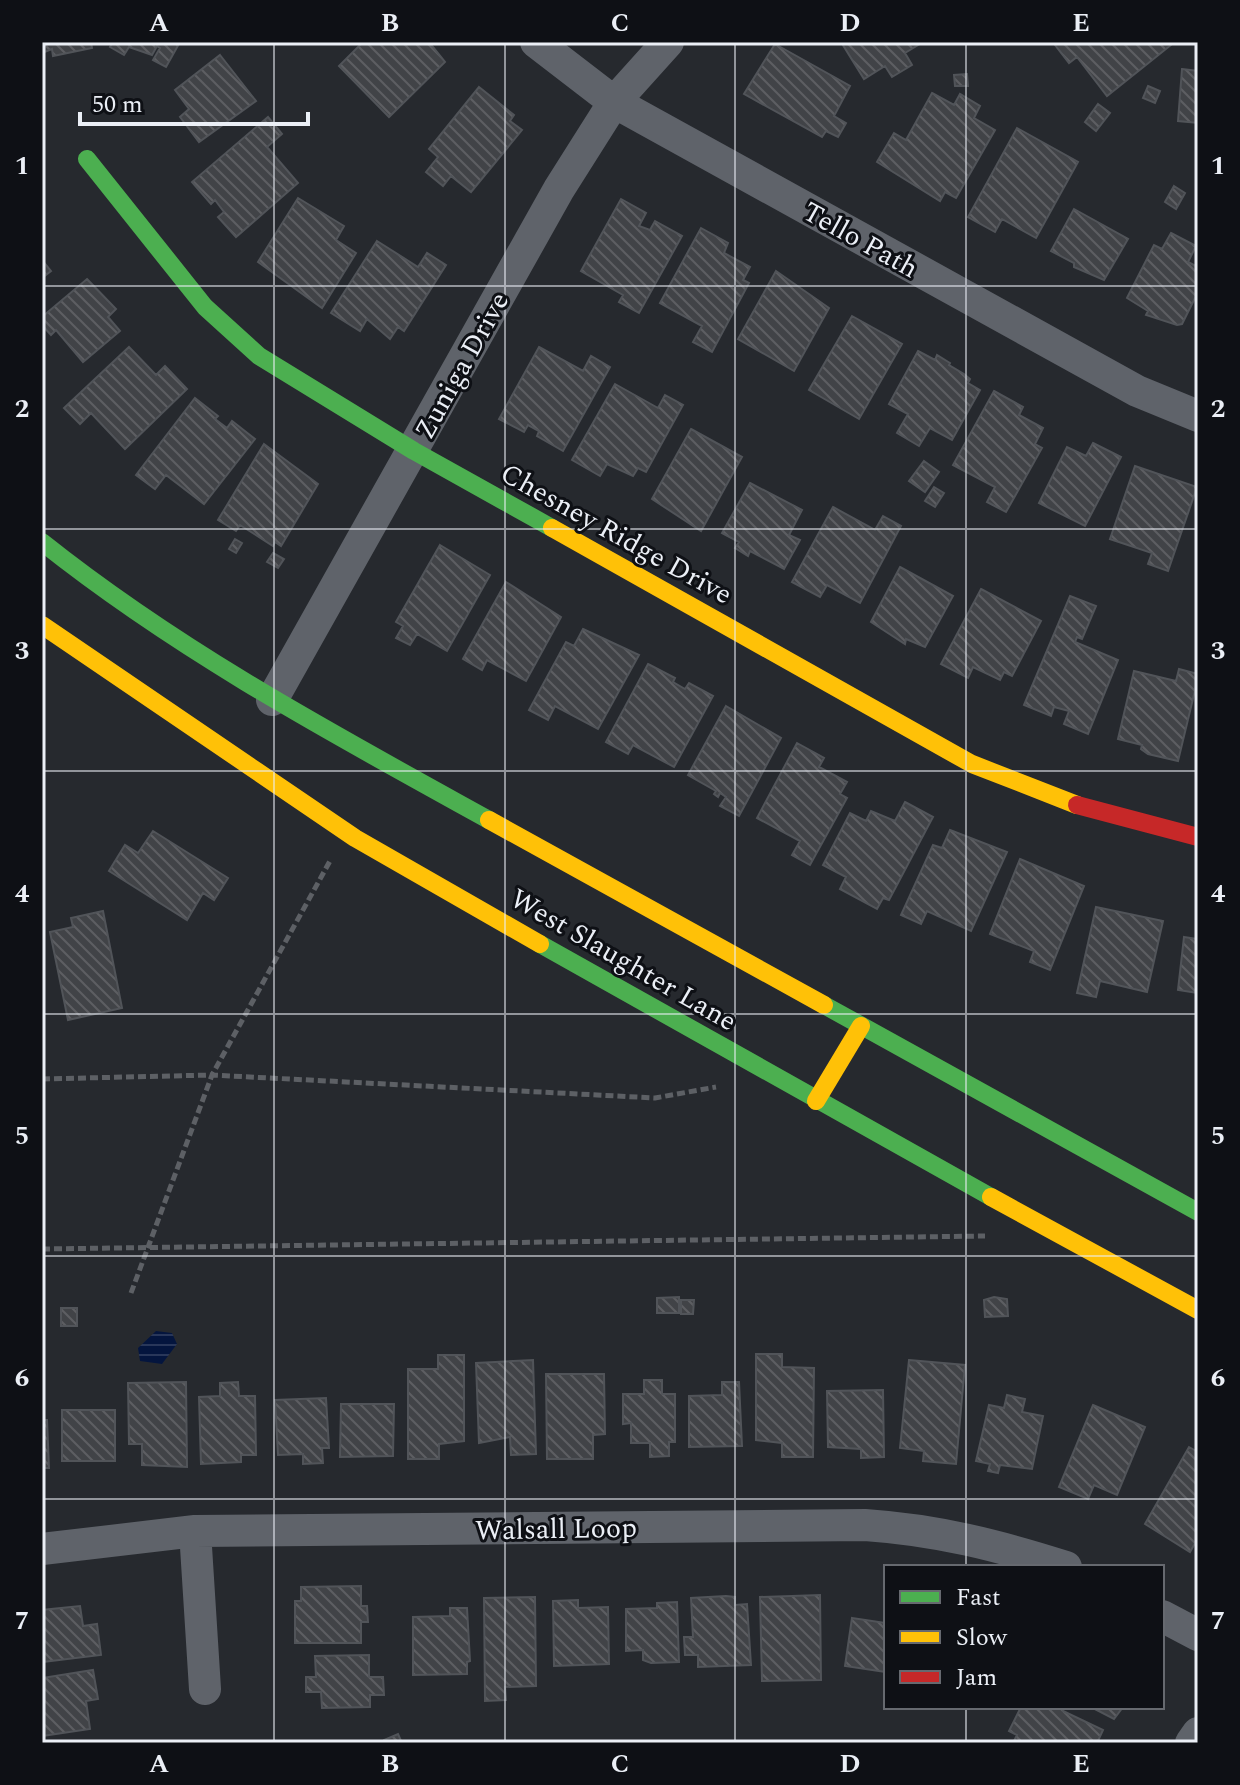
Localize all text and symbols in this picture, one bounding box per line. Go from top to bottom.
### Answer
text: A [149,3,169,43]
text: B [381,3,399,43]
text: C [611,3,629,43]
text: D [840,3,860,43]
text: E [1072,3,1090,43]
scale bar [80,76,308,126]
text: 50 m [92,87,143,123]
text: 1 [15,146,29,186]
text: 1 [1211,146,1225,186]
street label: Tello Path [794,191,926,290]
street label: Zuniga Drive [404,284,521,447]
text: 2 [15,389,29,429]
text: 2 [1211,389,1225,429]
street label: Chesney Ridge Drive [492,453,740,616]
text: 3 [15,631,29,671]
text: 3 [1211,631,1225,671]
text: 4 [15,874,30,914]
text: 4 [1211,874,1226,914]
street label: West Slaughter Lane [502,878,745,1043]
text: 5 [15,1116,29,1156]
text: 5 [1211,1116,1225,1156]
text: 6 [15,1358,29,1398]
text: 6 [1211,1358,1225,1398]
street label: Walsall Loop [475,1507,637,1552]
legend [884,1565,1164,1709]
text: Fast [956,1580,1001,1616]
text: 7 [15,1601,29,1641]
text: 7 [1211,1601,1225,1641]
text: Slow [956,1620,1008,1656]
text: Jam [956,1660,997,1696]
text: A [149,1744,169,1784]
text: B [381,1744,399,1784]
text: C [611,1744,629,1784]
text: D [840,1744,860,1784]
text: E [1072,1744,1090,1784]

